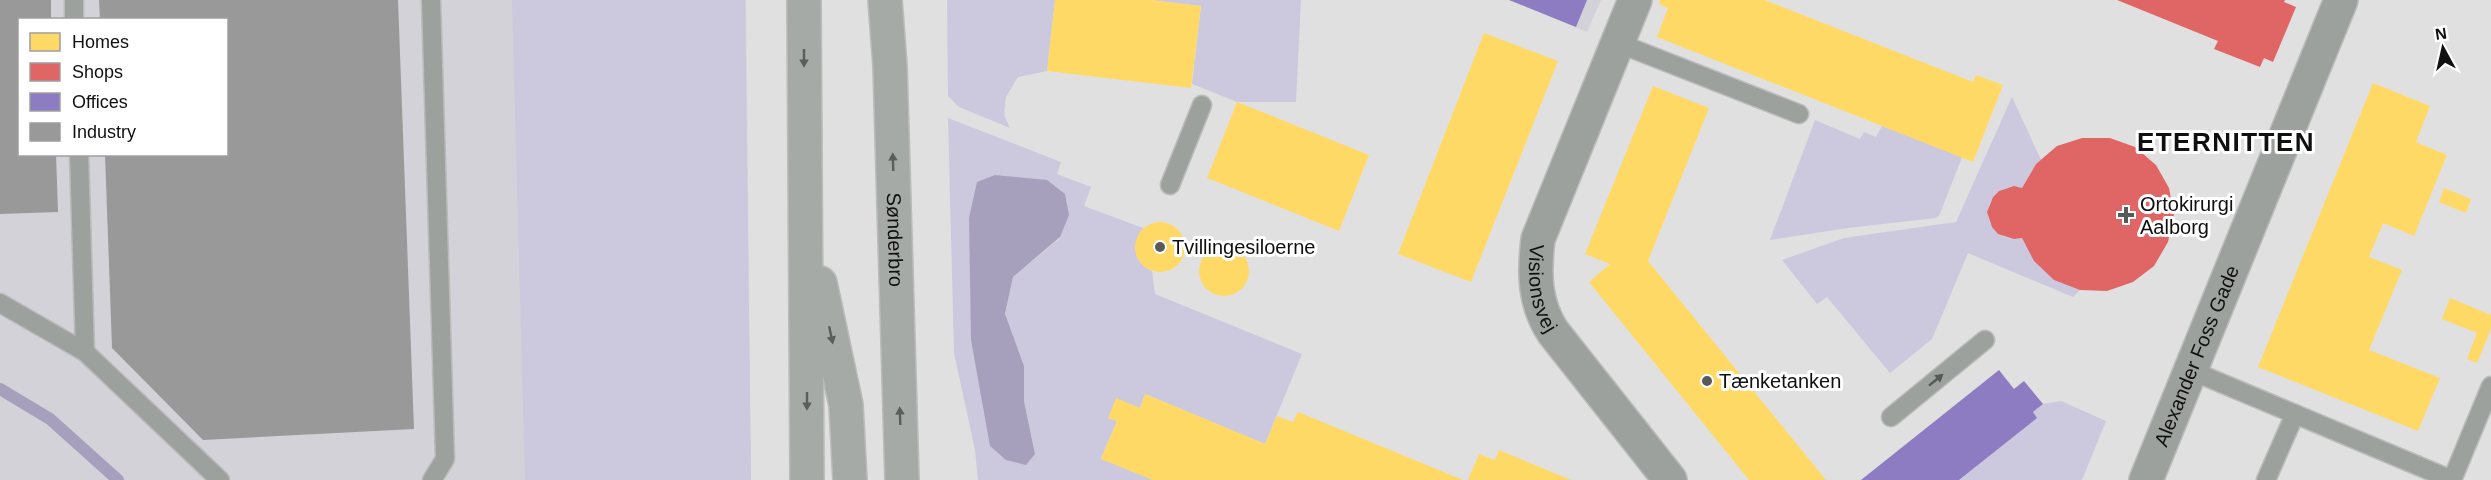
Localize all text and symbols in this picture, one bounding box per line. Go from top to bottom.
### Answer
legend [18,18,228,156]
north arrow [2413,18,2473,78]
text: N [2434,24,2448,43]
text: Homes [72,32,129,52]
one-way arrow [799,49,809,68]
text: Shops [72,62,123,82]
text: Offices [72,92,128,112]
text: Industry [72,122,136,142]
district label: ETERNITTEN [2137,127,2315,157]
one-way arrow [888,152,897,171]
street label: Sønderbro [883,192,907,287]
place label: Ortokirurgi Aalborg [2140,193,2233,238]
marker: Ortokirurgi Aalborg [2117,206,2135,224]
place label: Tvillingesiloerne [1172,236,1315,258]
marker: Tvillingesiloerne [1153,240,1167,254]
street label: Visionsvej [1525,243,1562,336]
street label: Alexander Foss Gade [2150,262,2243,450]
one-way arrow [827,326,836,345]
place label: Tænketanken [1719,370,1841,392]
marker: Tænketanken [1700,374,1714,388]
one-way arrow [1928,374,1943,387]
one-way arrow [802,391,812,410]
one-way arrow [896,407,905,426]

